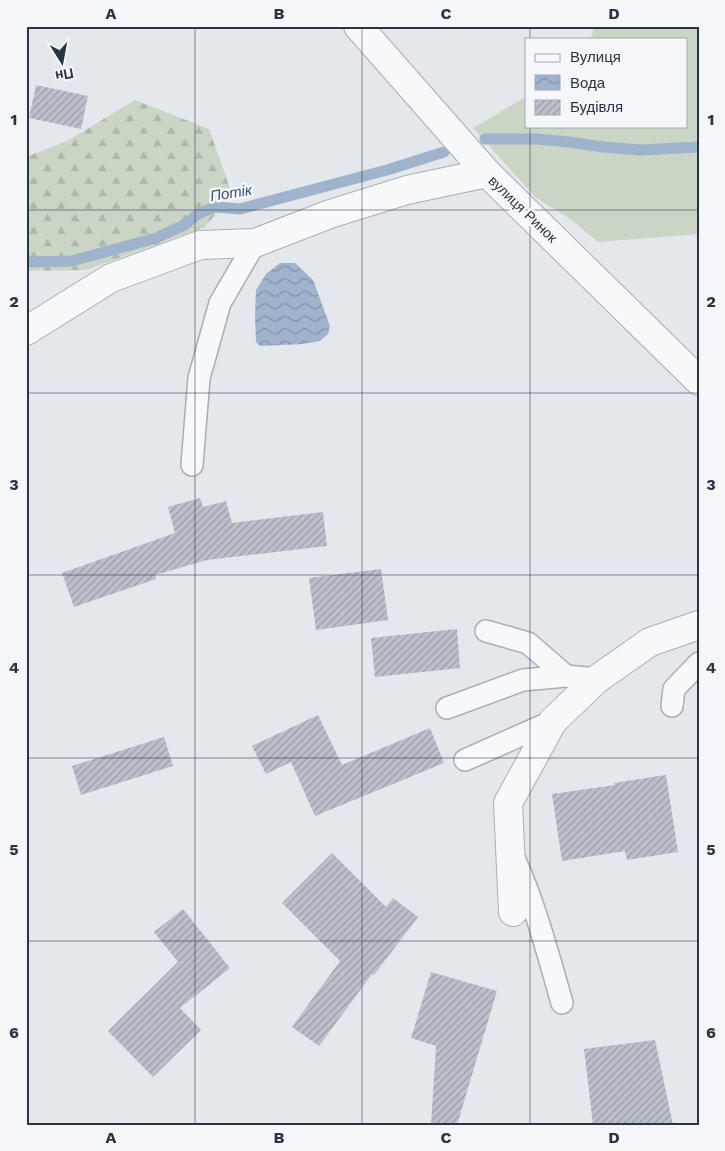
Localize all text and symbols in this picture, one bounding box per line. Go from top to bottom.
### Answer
text: A [106,4,117,23]
text: B [274,4,285,23]
text: C [441,4,452,23]
text: D [608,4,620,23]
north arrow [38,38,88,88]
legend [525,38,688,128]
text: Вулиця [570,48,621,66]
text: Пн [54,65,75,84]
text: Вода [570,74,606,92]
text: Будівля [570,98,623,116]
text: 1 [11,110,17,129]
text: 1 [708,110,714,129]
street label: вулиця Ринок [485,172,561,246]
water label: Потік [209,181,254,205]
text: 2 [9,292,19,311]
text: 2 [706,292,716,311]
text: 3 [9,475,19,494]
text: 3 [706,475,716,494]
text: 4 [9,658,19,677]
text: 4 [706,658,716,677]
text: 5 [9,840,19,859]
text: 5 [706,840,716,859]
text: 6 [9,1023,19,1042]
text: 6 [706,1023,716,1042]
text: A [106,1128,117,1147]
text: B [274,1128,285,1147]
text: C [441,1128,452,1147]
text: D [608,1128,620,1147]

